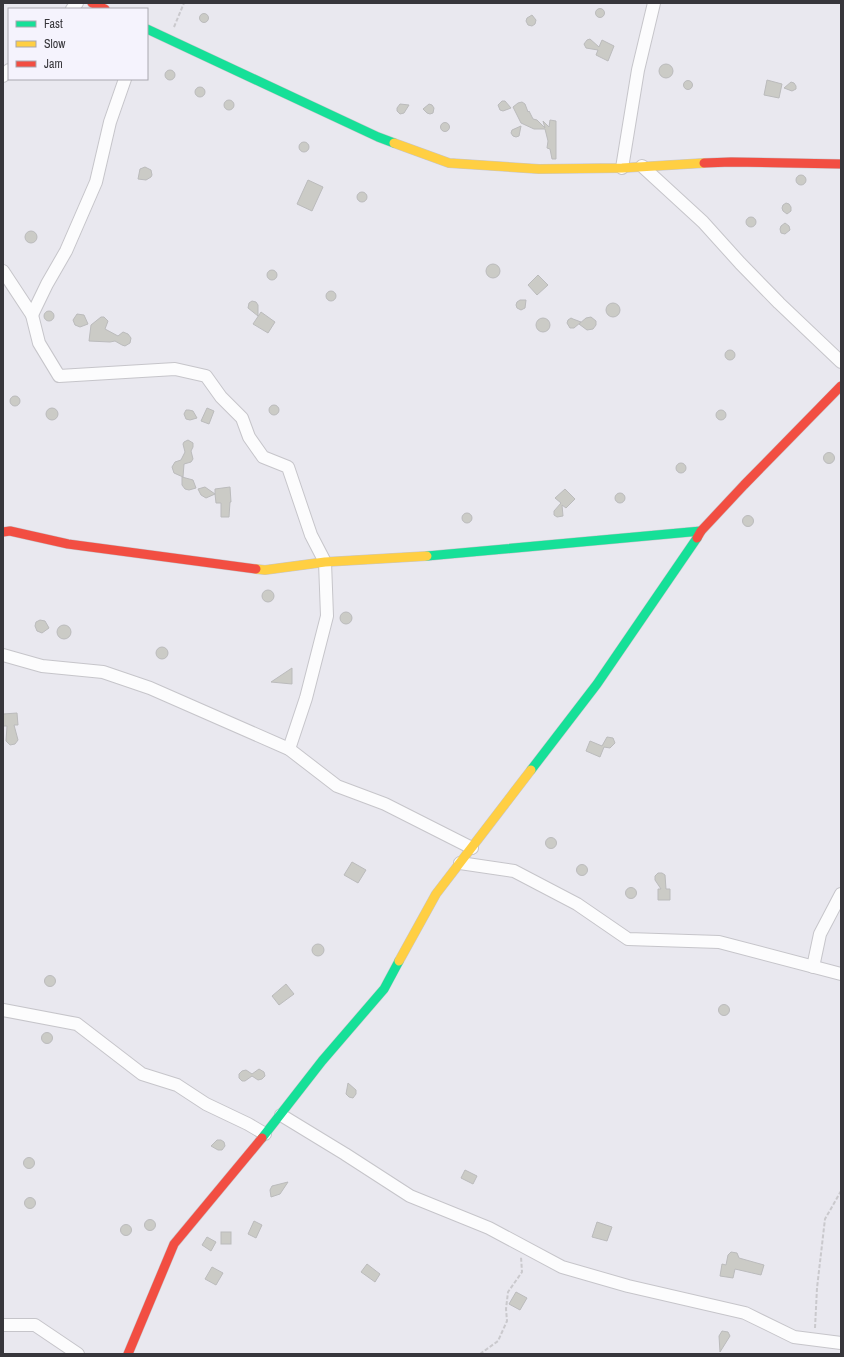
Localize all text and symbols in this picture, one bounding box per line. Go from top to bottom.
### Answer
legend [8,8,148,80]
text: Fast [44,16,63,32]
text: Slow [44,36,66,52]
text: Jam [44,56,63,72]

